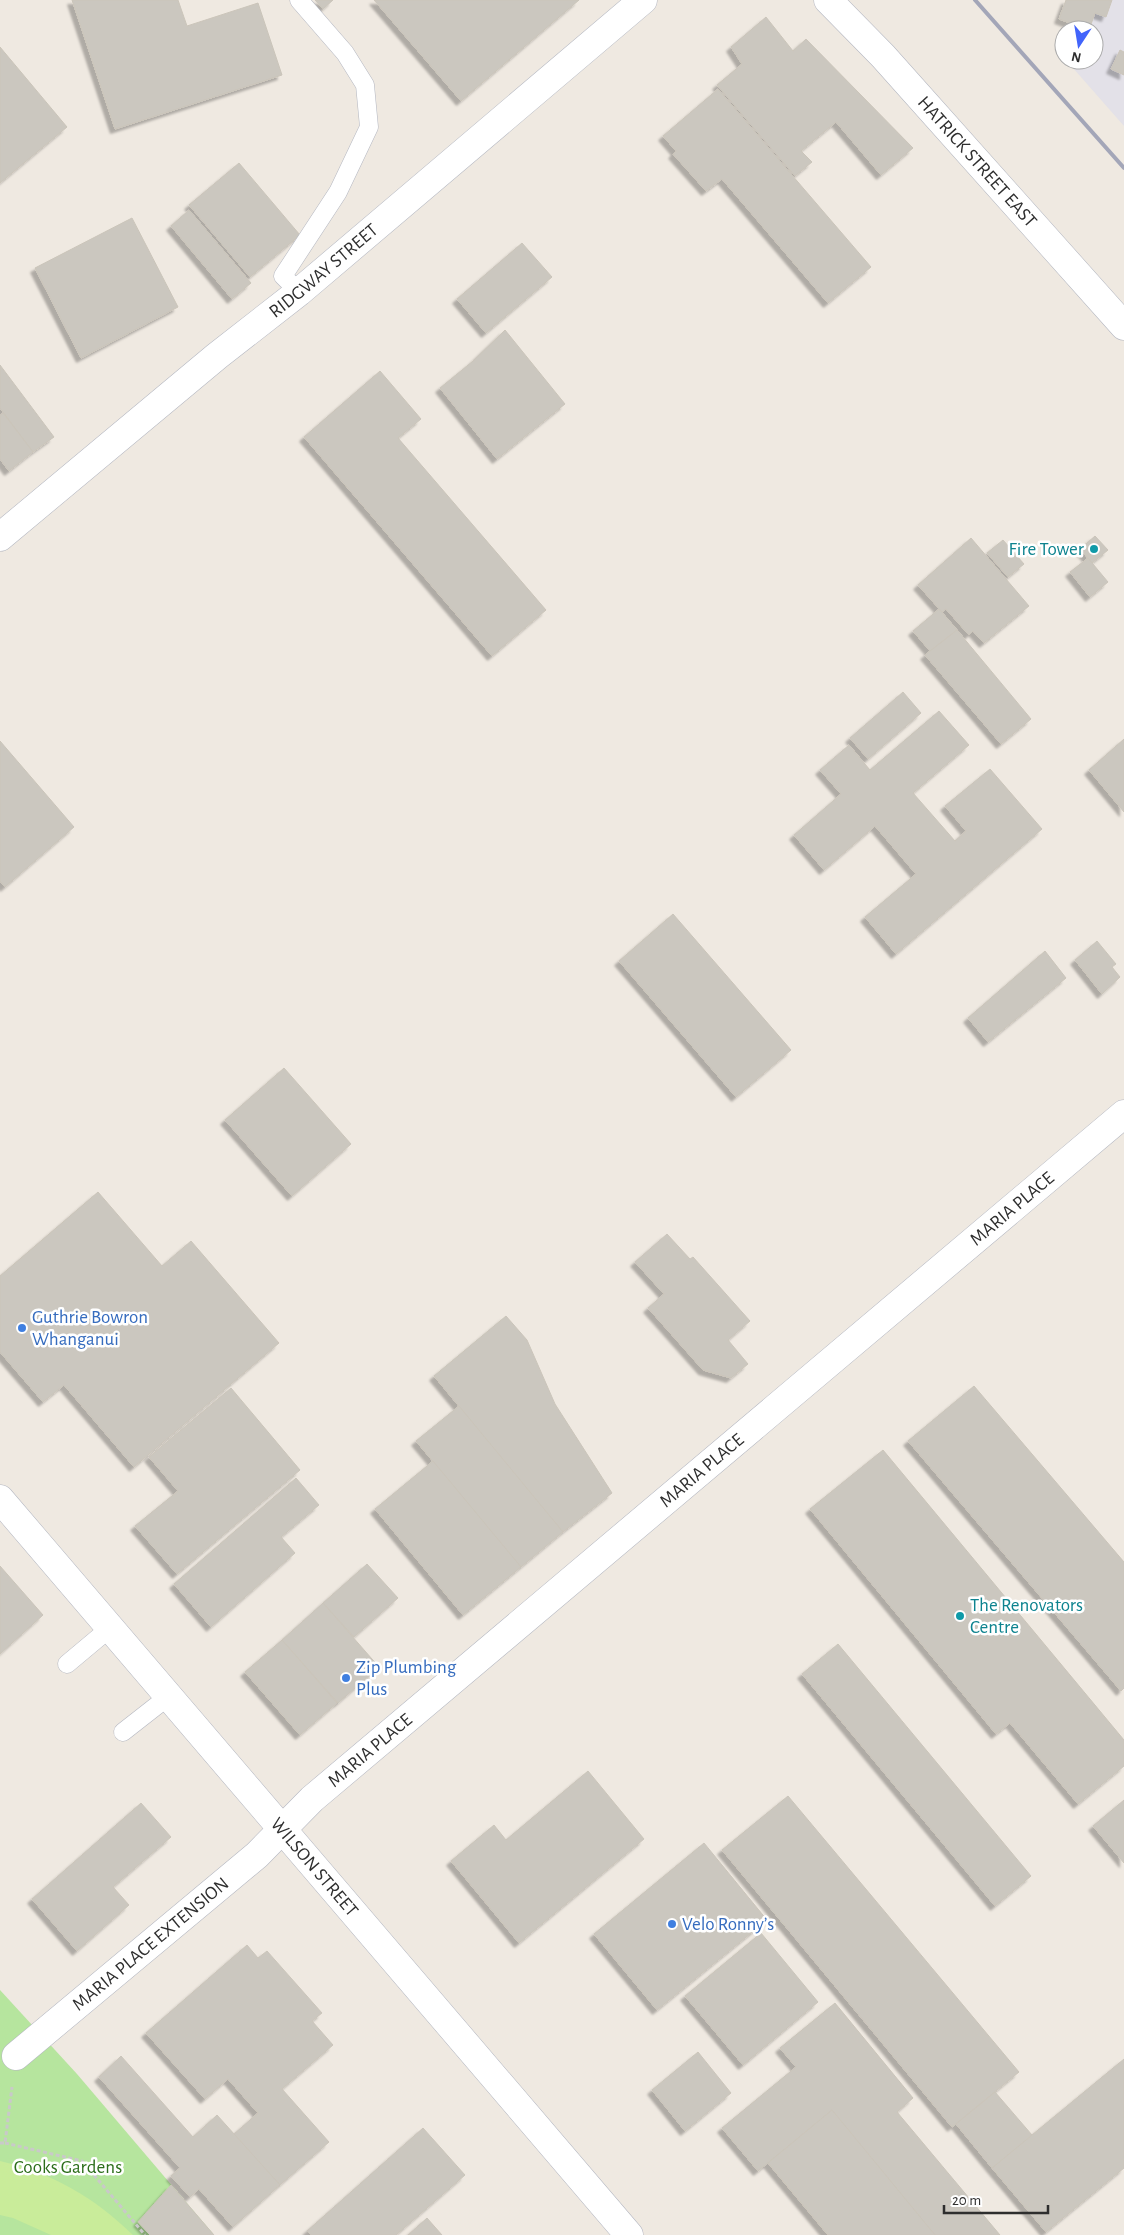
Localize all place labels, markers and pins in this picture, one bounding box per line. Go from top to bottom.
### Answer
place label: Fire Tower [1009,540,1084,559]
marker: Fire Tower [1088,543,1100,555]
place label: Guthrie Bowron Whanganui [32,1308,148,1349]
marker: Guthrie Bowron Whanganui [16,1322,28,1334]
place label: The Renovators Centre [970,1596,1083,1637]
marker: The Renovators Centre [954,1610,966,1622]
place label: Zip Plumbing Plus [356,1658,457,1699]
marker: Zip Plumbing Plus [340,1672,352,1684]
place label: Velo Ronny’s [682,1915,774,1934]
marker: Velo Ronny’s [666,1918,678,1930]

